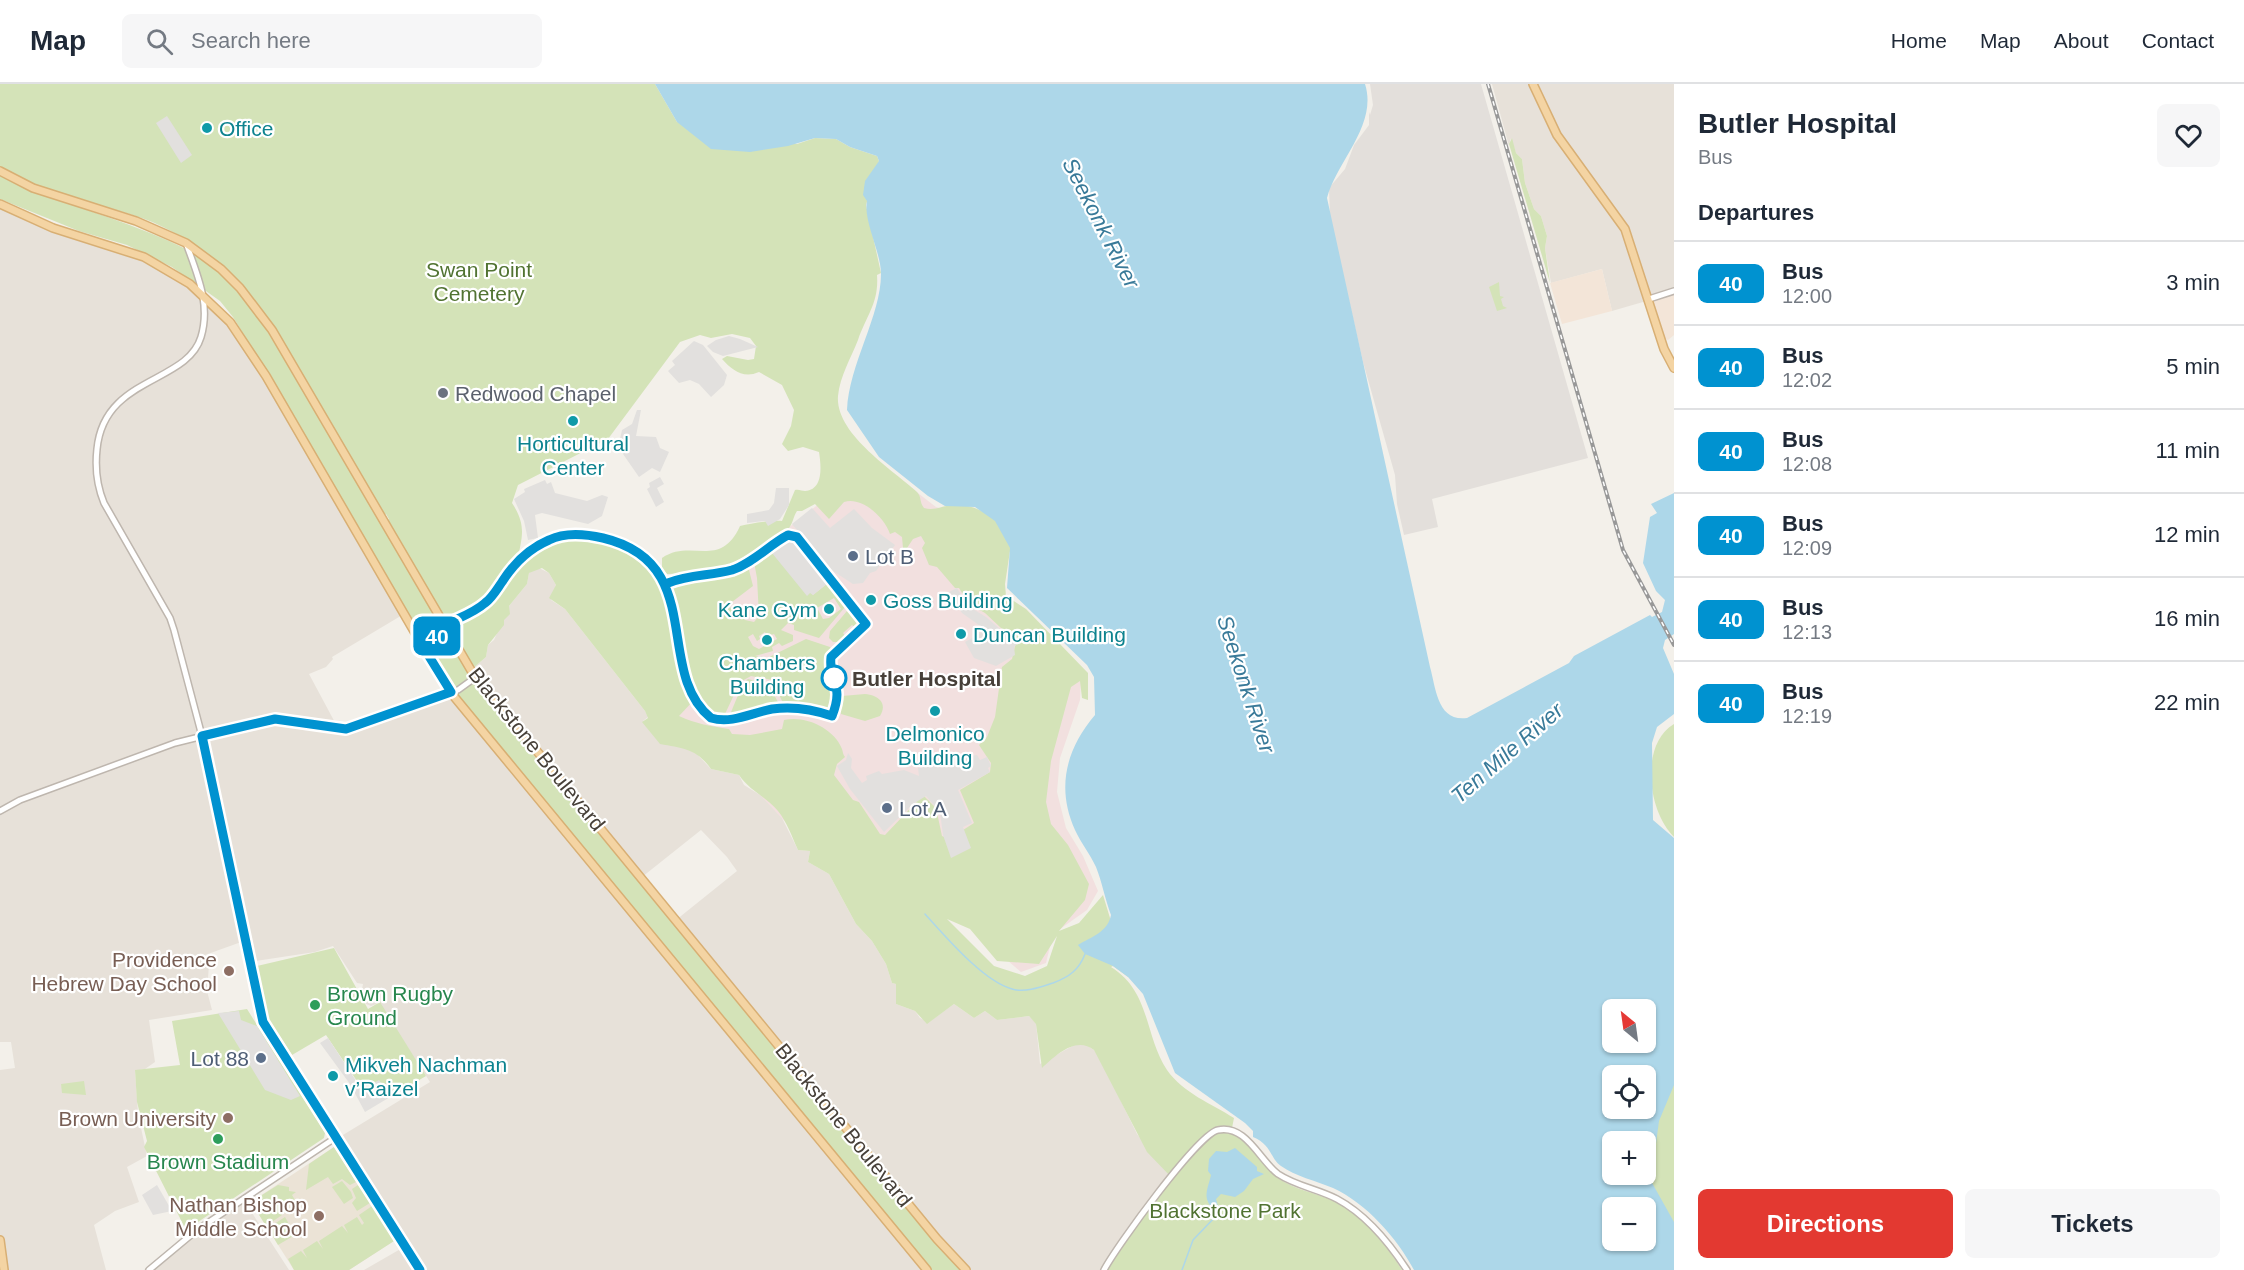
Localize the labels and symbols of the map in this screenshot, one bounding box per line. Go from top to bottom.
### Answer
place label: Office [219,117,273,140]
marker: Office [200,121,214,135]
water label: Seekonk River [1057,154,1145,294]
park label: Swan Point Cemetery [426,258,532,305]
place label: Redwood Chapel [455,382,616,405]
marker: Redwood Chapel [436,386,450,400]
marker: Horticultural Center [566,414,580,428]
place label: Horticultural Center [517,432,629,479]
place label: Lot B [865,545,914,568]
marker: Lot B [846,549,860,563]
place label: Goss Building [883,589,1013,612]
marker: Goss Building [864,593,878,607]
place label: Kane Gym [718,598,817,621]
marker: Kane Gym [822,602,836,616]
water label: Seekonk River [1212,612,1281,757]
line badge: 40 [410,616,464,656]
place label: Duncan Building [973,623,1126,646]
marker: Duncan Building [954,627,968,641]
marker: Chambers Building [760,633,774,647]
place label: Chambers Building [719,651,815,698]
street label: Blackstone Boulevard [464,663,610,835]
marker: Butler Hospital [821,665,847,691]
place label: Butler Hospital [852,667,1001,690]
water label: Ten Mile River [1446,697,1569,808]
marker: Delmonico Building [928,704,942,718]
place label: Delmonico Building [885,722,985,769]
place label: Lot A [899,797,947,820]
marker: Lot A [880,801,894,815]
place label: Providence Hebrew Day School [31,948,217,995]
marker: Providence Hebrew Day School [222,964,236,978]
place label: Brown Rugby Ground [327,982,454,1029]
marker: Brown Rugby Ground [308,998,322,1012]
north arrow [1602,999,1656,1053]
street label: Blackstone Boulevard [771,1039,917,1211]
place label: Lot 88 [191,1047,249,1070]
marker: Lot 88 [254,1051,268,1065]
place label: Mikveh Nachman v’Raizel [345,1053,507,1100]
marker: Mikveh Nachman v’Raizel [326,1069,340,1083]
place label: Brown University [58,1107,216,1130]
marker: Brown University [221,1111,235,1125]
marker: Brown Stadium [211,1132,225,1146]
place label: Brown Stadium [147,1150,289,1173]
place label: Nathan Bishop Middle School [169,1193,307,1240]
park label: Blackstone Park [1149,1199,1301,1222]
marker: Nathan Bishop Middle School [312,1209,326,1223]

